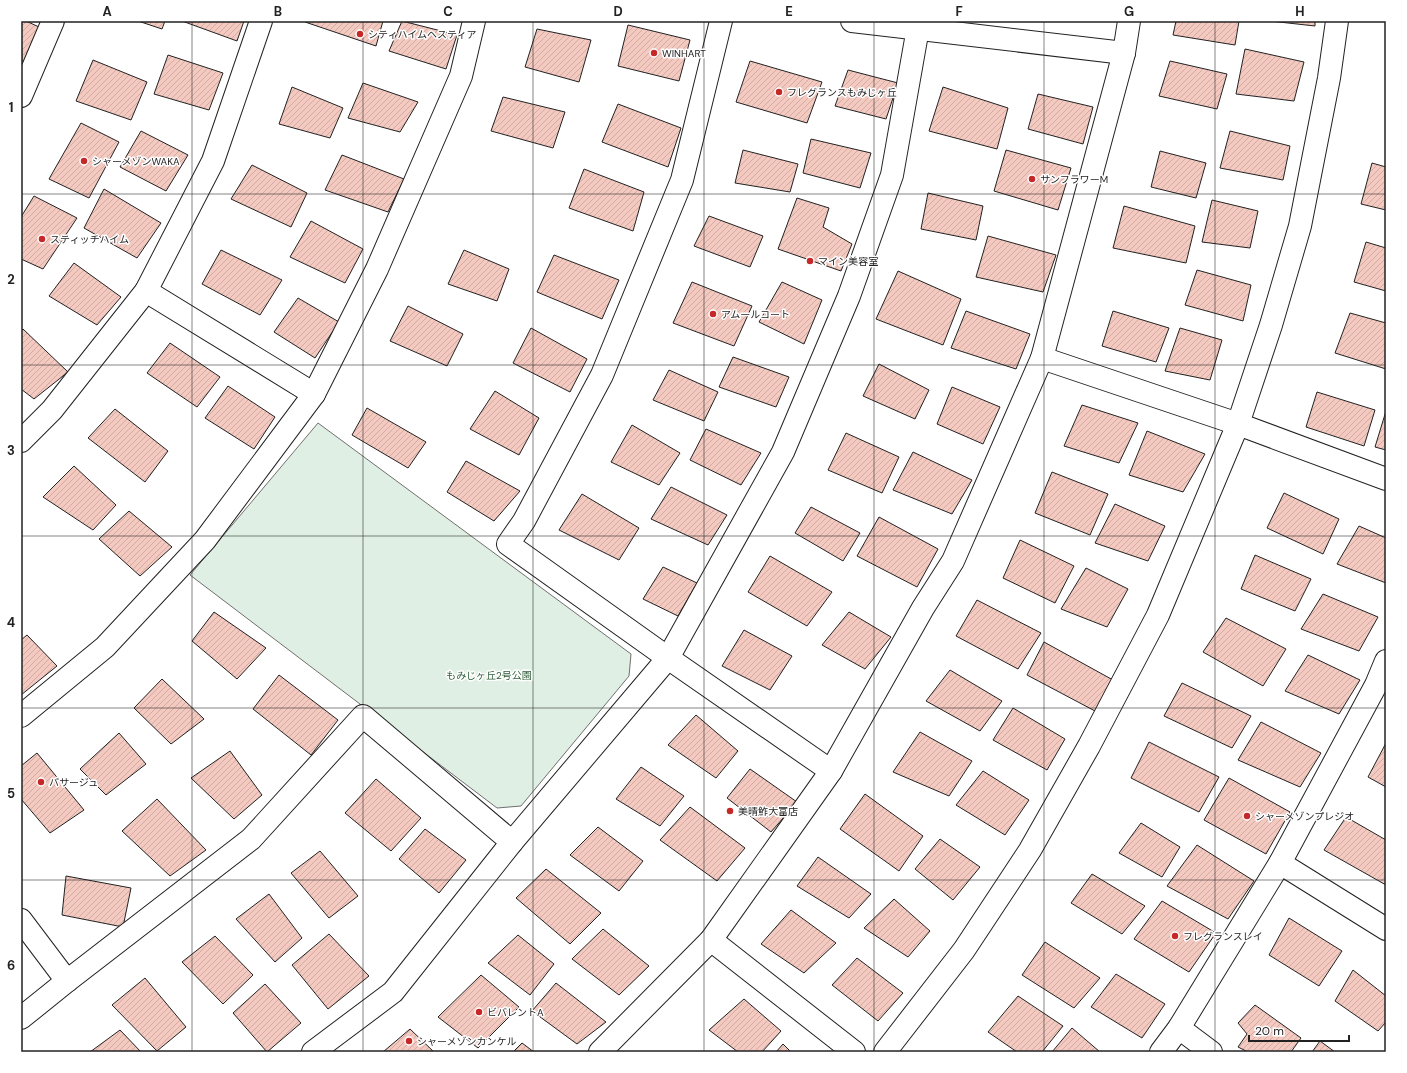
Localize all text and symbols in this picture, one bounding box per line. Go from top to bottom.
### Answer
text: A [102,3,112,20]
text: B [274,3,282,20]
text: C [443,3,453,20]
text: D [613,3,623,20]
text: E [785,3,793,20]
text: F [955,3,963,20]
text: G [1124,3,1134,20]
text: H [1295,3,1305,20]
place label: シティハイムヘスティア [368,28,476,41]
marker: シティハイムヘスティア [355,29,365,39]
place label: WINHART [662,47,706,60]
marker: WINHART [649,48,659,58]
place label: フレグランスもみじヶ丘 [787,86,897,99]
marker: フレグランスもみじヶ丘 [774,87,784,97]
text: 1 [9,99,13,116]
place label: シャーメゾンWAKA [92,155,180,168]
marker: シャーメゾンWAKA [79,156,89,166]
place label: サンフラワーM [1040,173,1108,186]
marker: サンフラワーM [1027,174,1037,184]
place label: スティッチハイム [50,233,129,246]
marker: スティッチハイム [37,234,47,244]
place label: マイン美容室 [818,255,878,268]
marker: マイン美容室 [805,256,815,266]
text: 2 [7,271,15,288]
place label: アムールコート [721,308,790,321]
marker: アムールコート [708,309,718,319]
text: 3 [7,442,15,459]
text: 4 [7,614,15,631]
park label: もみじヶ丘2号公園 [446,669,532,682]
place label: パサージュ [49,776,98,789]
marker: パサージュ [36,777,46,787]
text: 5 [7,785,15,802]
place label: 美晴鮓大富店 [738,805,798,818]
marker: 美晴鮓大富店 [725,806,735,816]
place label: シャーメゾンプレジオ [1255,810,1354,823]
marker: シャーメゾンプレジオ [1242,811,1252,821]
place label: フレグランスレイ [1183,930,1263,943]
marker: フレグランスレイ [1170,931,1180,941]
text: 6 [7,957,15,974]
place label: ビバレントA [487,1006,544,1019]
marker: ビバレントA [474,1007,484,1017]
scale bar [1249,1017,1349,1043]
text: 20 m [1255,1023,1284,1039]
place label: シャーメゾンカンケル [417,1035,517,1048]
marker: シャーメゾンカンケル [404,1036,414,1046]

